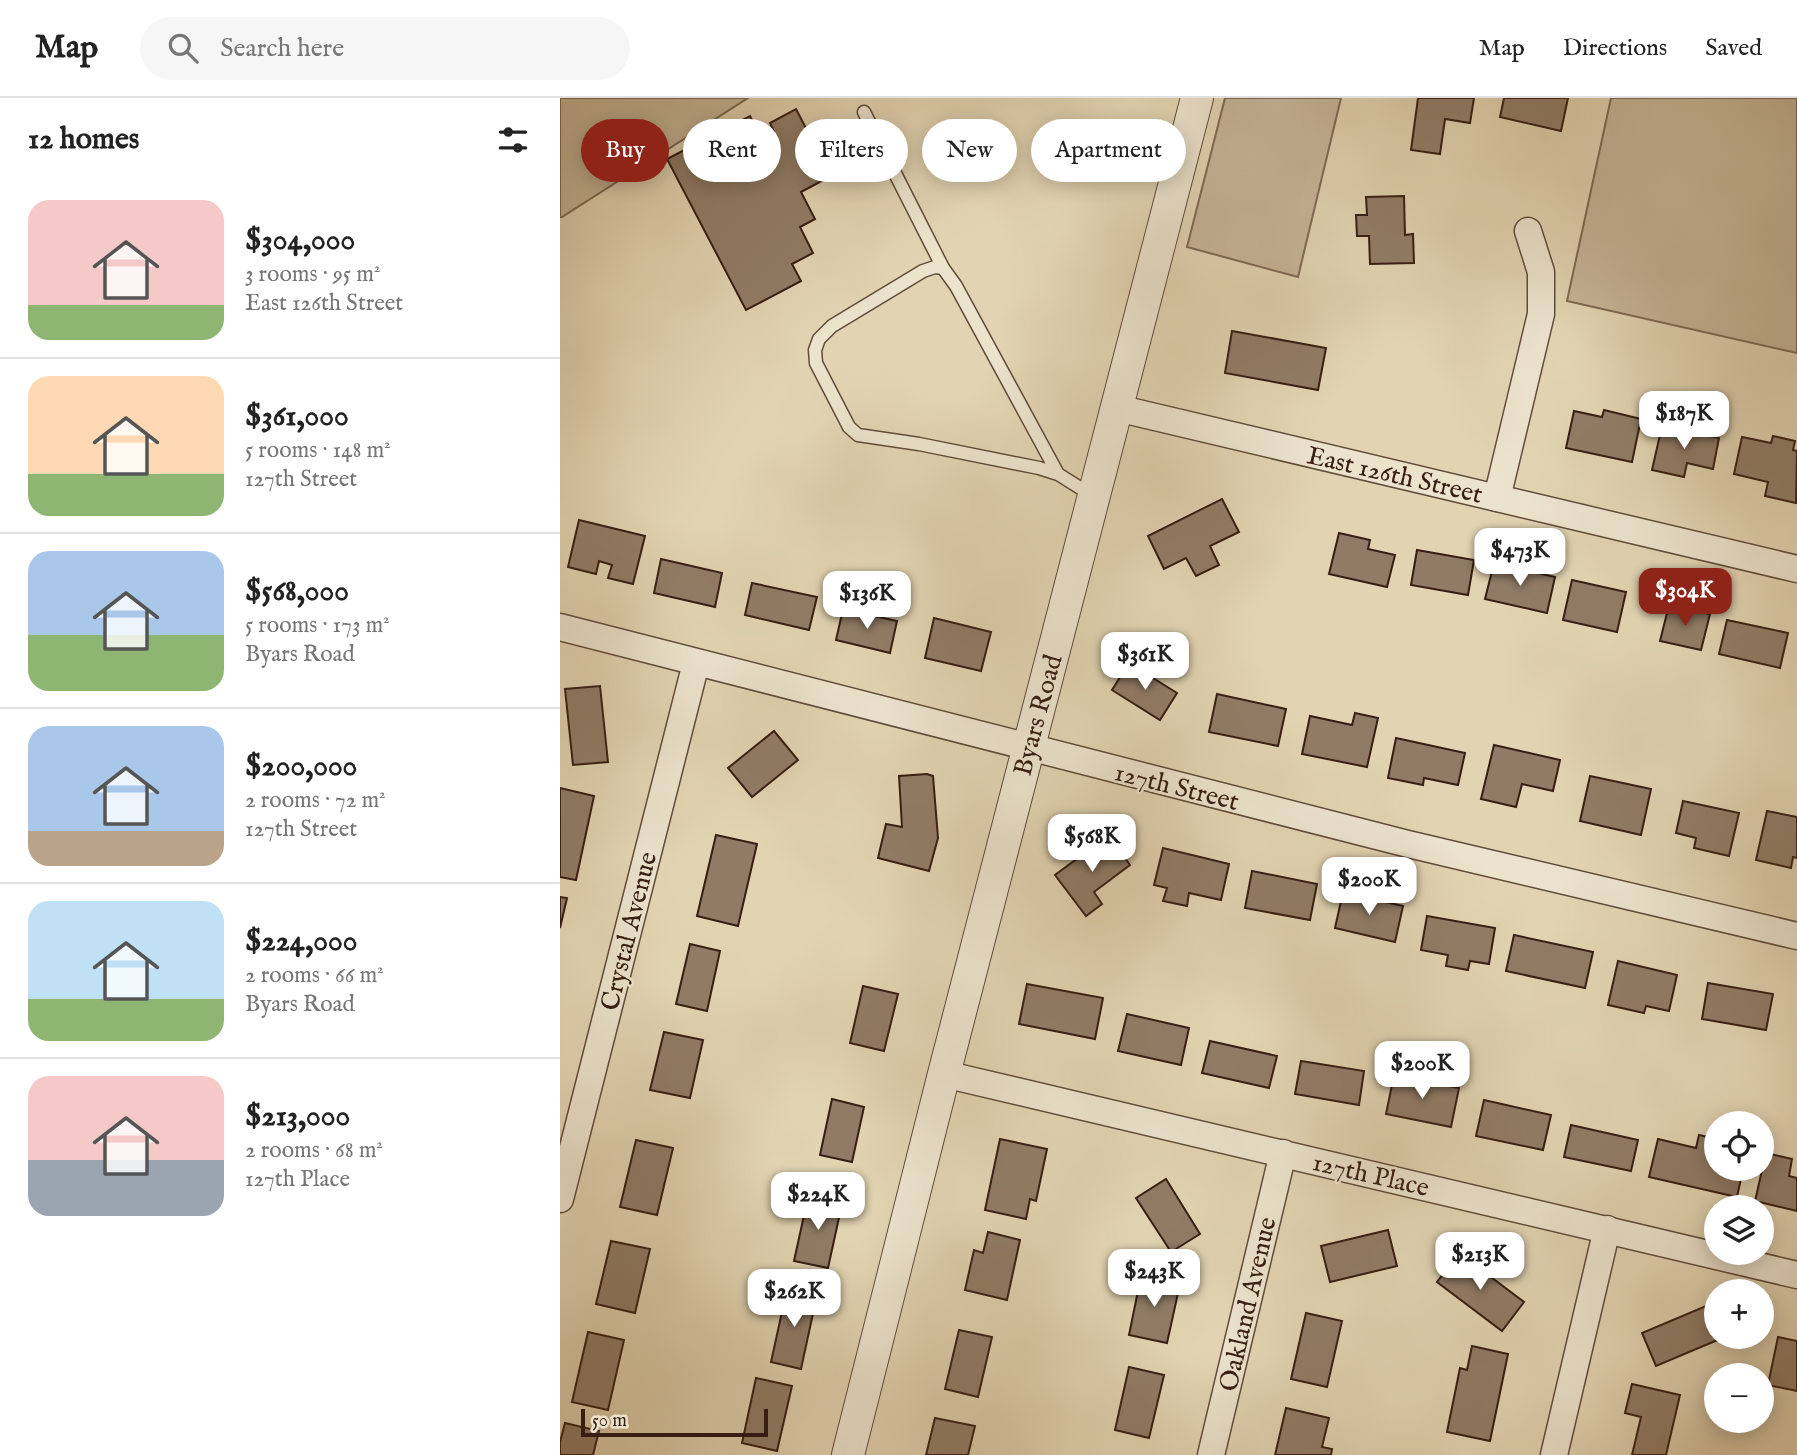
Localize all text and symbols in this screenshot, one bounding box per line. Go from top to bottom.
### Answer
search box [140,17,630,80]
text: Map [35,27,98,69]
icon: search [164,29,202,67]
text: Search here [220,32,344,65]
text: Map [1479,33,1525,64]
text: Directions [1563,33,1667,64]
text: Saved [1705,33,1762,64]
chip: Buy [581,119,669,182]
chip: Rent [683,119,781,182]
chip: Filters [795,119,908,182]
chip: New [922,119,1017,182]
chip: Apartment [1031,119,1186,182]
text: 12 homes [28,121,139,159]
icon: filters [494,121,532,159]
text: $304,000 [245,222,355,260]
icon: home [84,228,168,312]
text: 3 rooms · 95 m² [245,260,380,289]
text: East 126th Street [245,289,403,318]
pin: $187K [1635,392,1733,451]
text: $361,000 [245,398,349,436]
text: $187K [1655,399,1713,428]
icon: home [84,404,168,488]
text: 5 rooms · 148 m² [245,436,391,465]
street label: East 126th Street [1304,439,1486,512]
text: 127th Street [245,465,357,494]
pin: $473K [1471,528,1569,588]
text: $473K [1490,536,1550,565]
pin: $304K [1636,568,1734,628]
pin: $136K [818,572,916,631]
text: $568,000 [245,573,349,611]
text: $304K [1655,576,1715,605]
icon: home [84,579,168,663]
text: $136K [839,579,895,608]
text: 5 rooms · 173 m² [245,611,390,640]
pin: $361K [1096,632,1194,692]
text: Byars Road [245,640,355,669]
text: $361K [1117,640,1173,669]
street label: Byars Road [1006,651,1070,780]
text: $200,000 [245,748,357,786]
icon: home [84,754,168,838]
street label: 127th Street [1111,756,1242,819]
text: 2 rooms · 72 m² [245,786,386,815]
pin: $568K [1043,814,1141,874]
text: 127th Street [245,815,357,844]
text: $568K [1064,822,1120,851]
street label: Crystal Avenue [594,849,665,1014]
pin: $200K [1320,858,1418,917]
text: $200K [1338,865,1400,894]
text: $224,000 [245,923,357,961]
icon: home [84,929,168,1013]
text: 2 rooms · 66 m² [245,961,384,990]
text: Byars Road [245,990,355,1019]
pin: $200K [1373,1042,1471,1101]
text: $200K [1391,1049,1453,1078]
text: $213,000 [245,1098,350,1136]
icon: home [84,1104,168,1188]
map controls [1704,1111,1774,1433]
button: locate [1704,1111,1774,1181]
text: 2 rooms · 68 m² [245,1136,383,1165]
street label: 127th Place [1309,1146,1432,1205]
text: 127th Place [245,1165,350,1194]
pin: $224K [769,1172,867,1232]
text: $224K [787,1180,849,1209]
button: layers [1704,1195,1774,1265]
street label: Oakland Avenue [1212,1214,1285,1395]
pin: $213K [1431,1232,1529,1292]
text: $213K [1451,1240,1509,1269]
pin: $243K [1105,1250,1203,1309]
text: $243K [1124,1257,1184,1286]
pin: $262K [745,1270,843,1329]
text: $262K [764,1277,824,1306]
button: + [1704,1279,1774,1349]
button: − [1704,1363,1774,1433]
scale bar [581,1406,768,1438]
text: 50 m [592,1409,627,1433]

